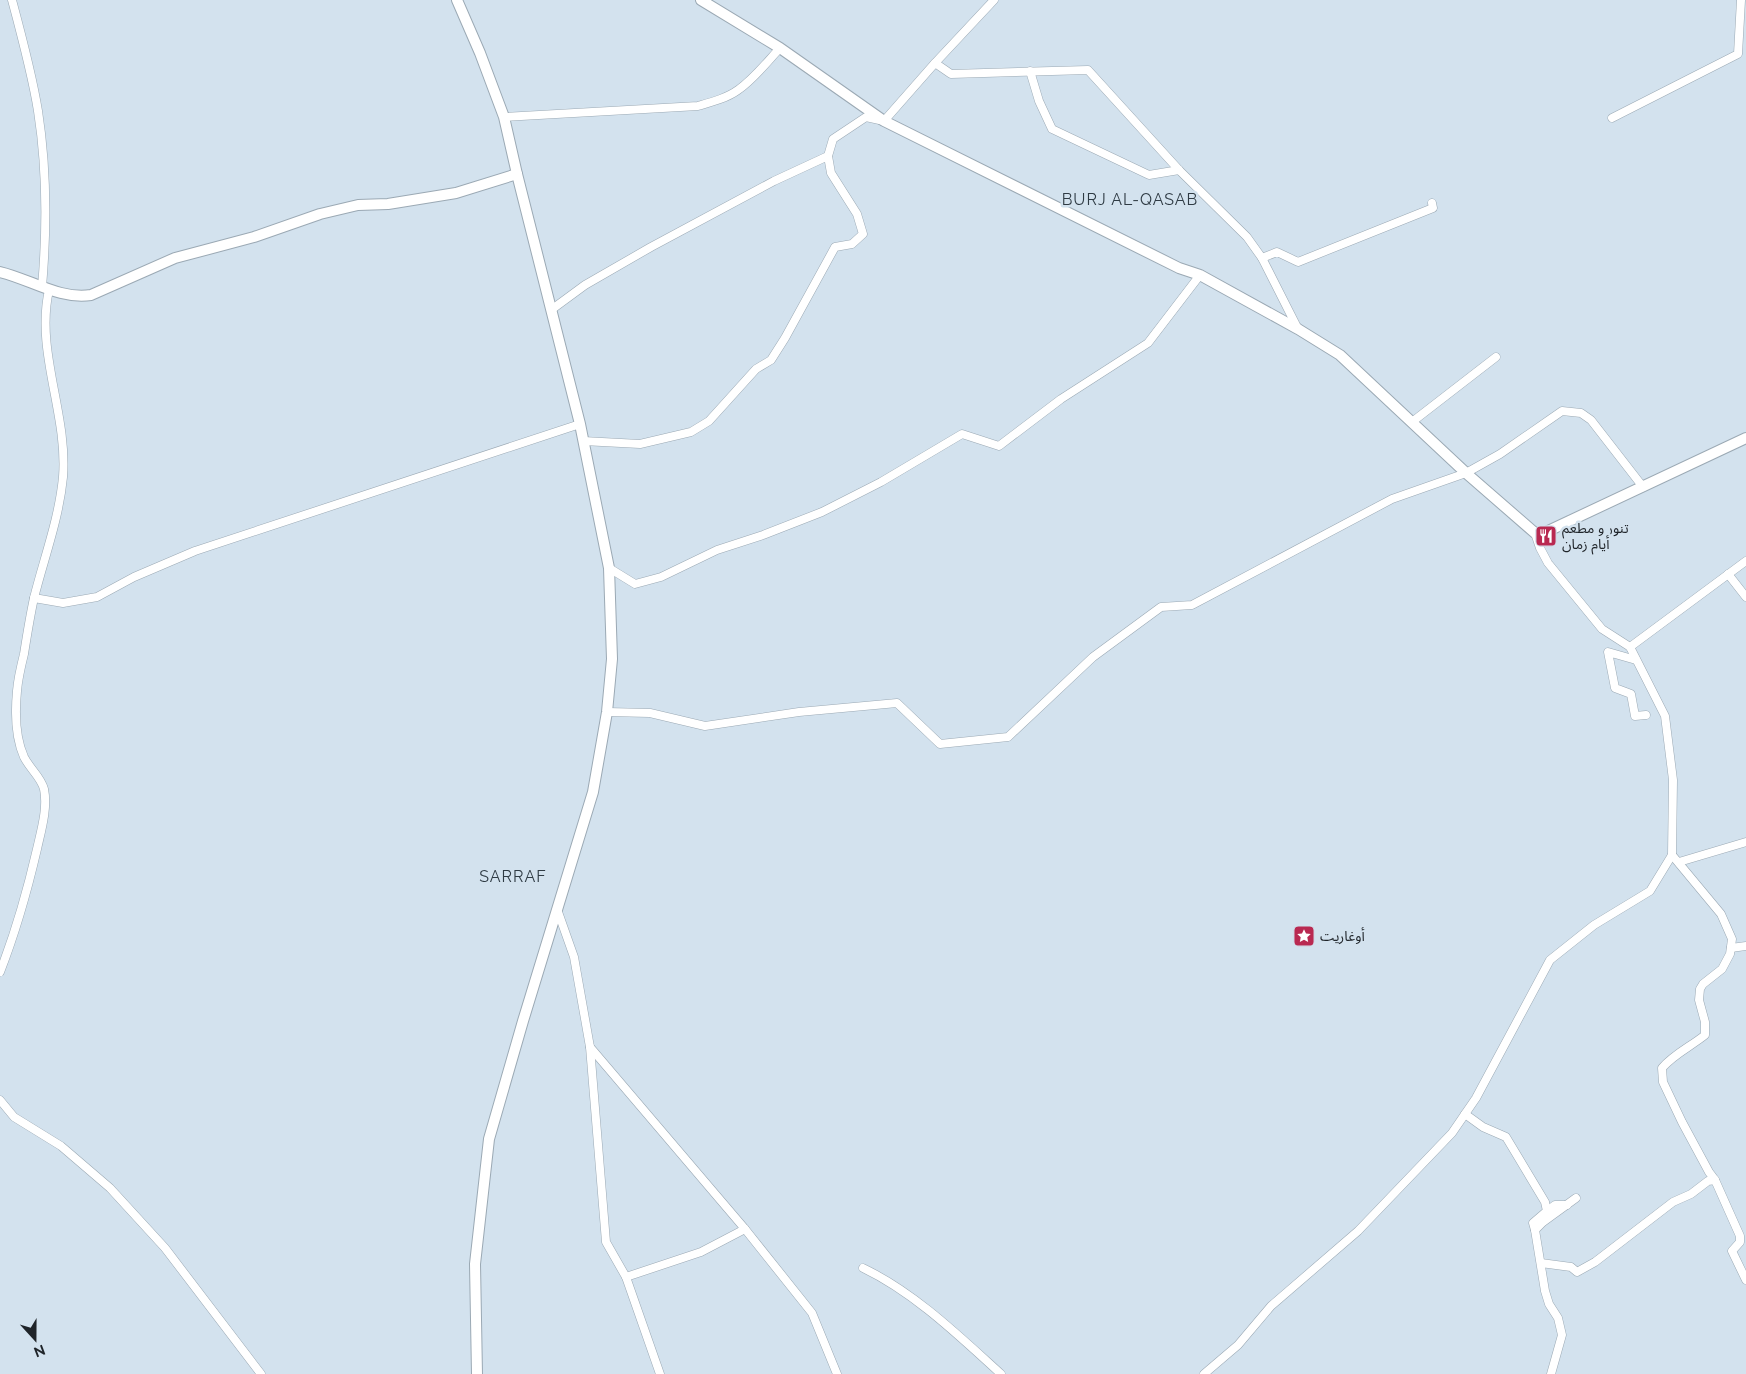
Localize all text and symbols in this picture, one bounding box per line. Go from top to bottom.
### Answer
district label: BURJ AL-QASAB [1062,190,1198,209]
place label: تنور و مطعم أيام زمان [1562,520,1629,555]
restaurant icon: تنور و مطعم أيام زمان [1534,524,1558,548]
district label: SARRAF [479,867,547,886]
place icon: أوغاريت [1292,924,1316,948]
place label: أوغاريت [1320,927,1365,945]
north arrow [10,1314,60,1364]
text: N [32,1342,48,1361]

